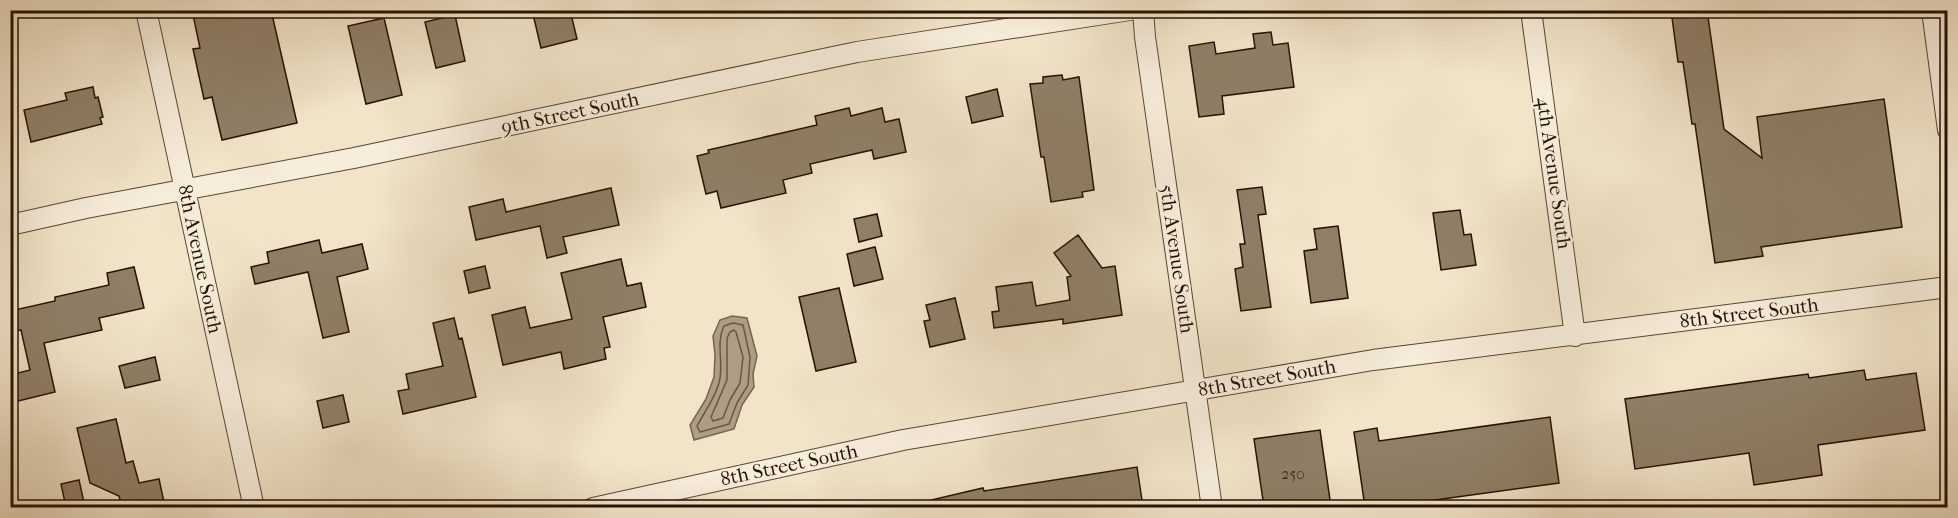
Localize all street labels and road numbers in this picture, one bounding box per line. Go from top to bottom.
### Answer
street label: 9th Street South [499,87,642,139]
street label: 4th Avenue South [1532,96,1576,251]
street label: 8th Avenue South [173,183,227,336]
street label: 5th Avenue South [1155,183,1199,336]
street label: 8th Street South [1678,293,1820,333]
street label: 8th Street South [1196,354,1339,401]
street label: 8th Street South [718,439,860,491]

